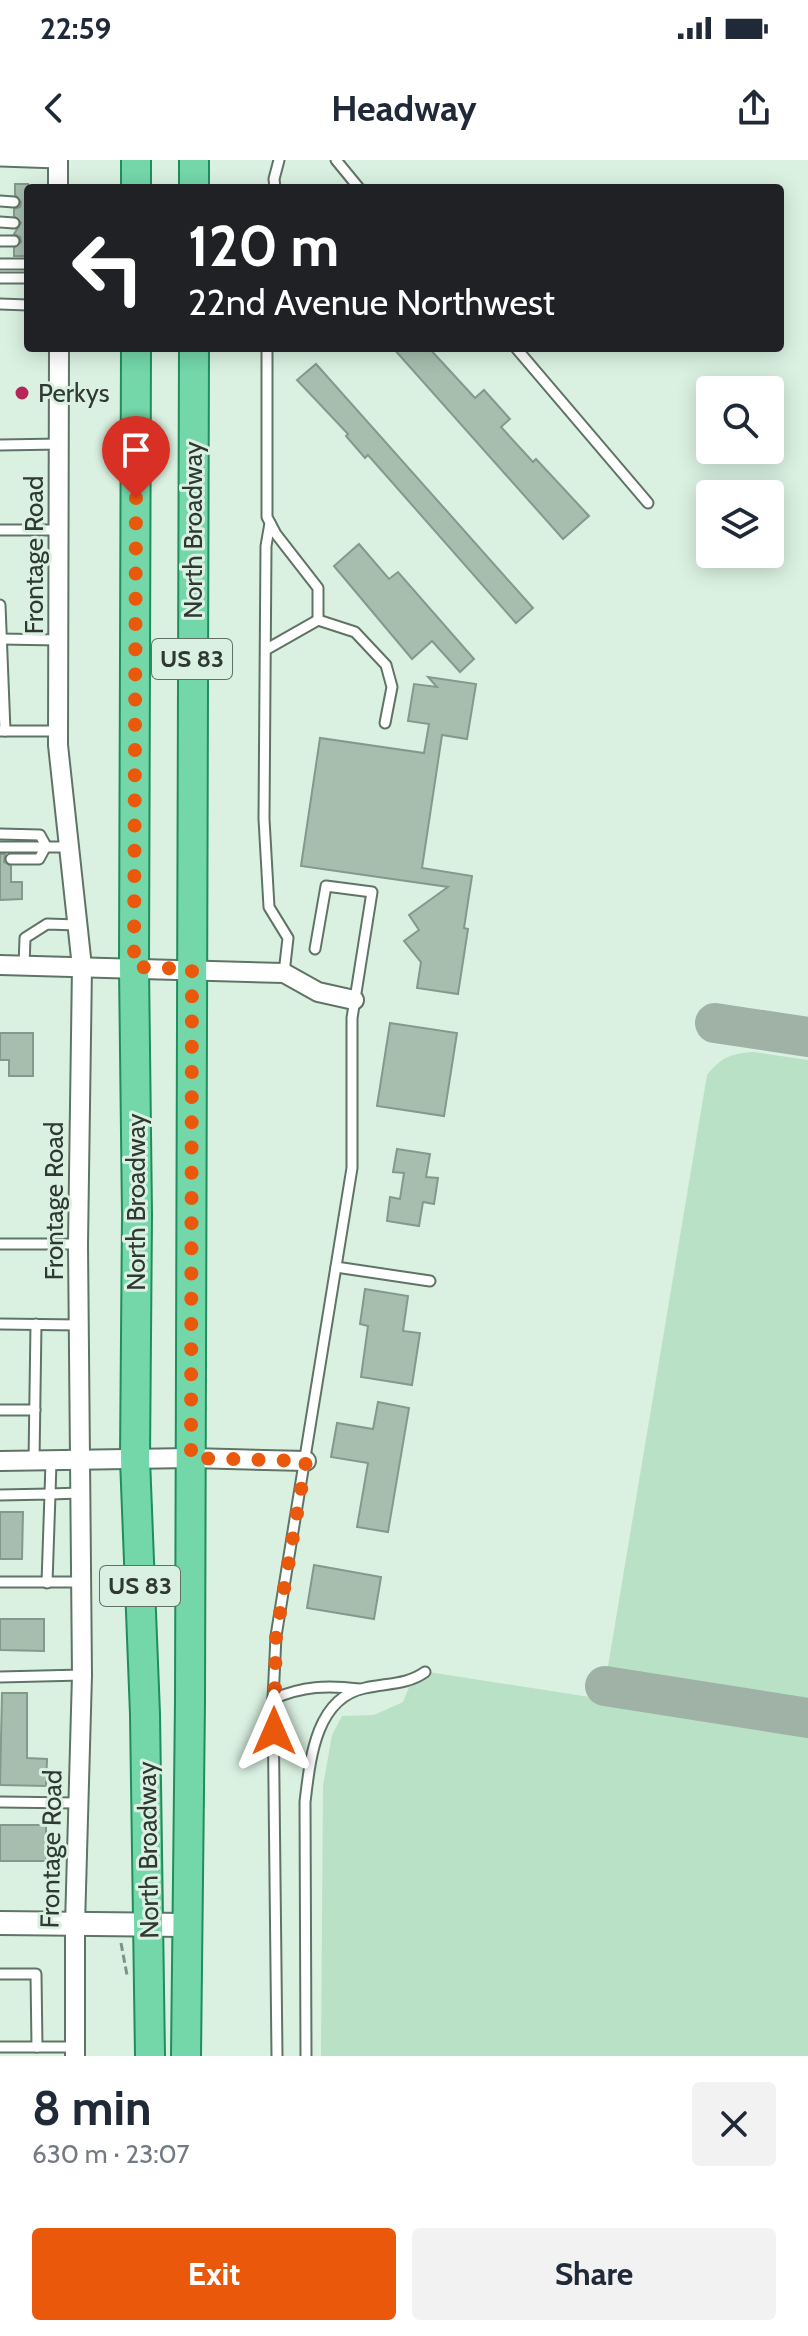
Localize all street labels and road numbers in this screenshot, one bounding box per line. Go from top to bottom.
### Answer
street label: North Broadway [177,441,209,619]
street label: Frontage Road [18,476,50,634]
road number: US 83 [152,639,232,679]
street label: North Broadway [120,1113,152,1291]
street label: Frontage Road [38,1122,70,1280]
road number: US 83 [100,1566,180,1606]
street label: North Broadway [130,1761,166,1939]
street label: Frontage Road [34,1769,68,1929]

